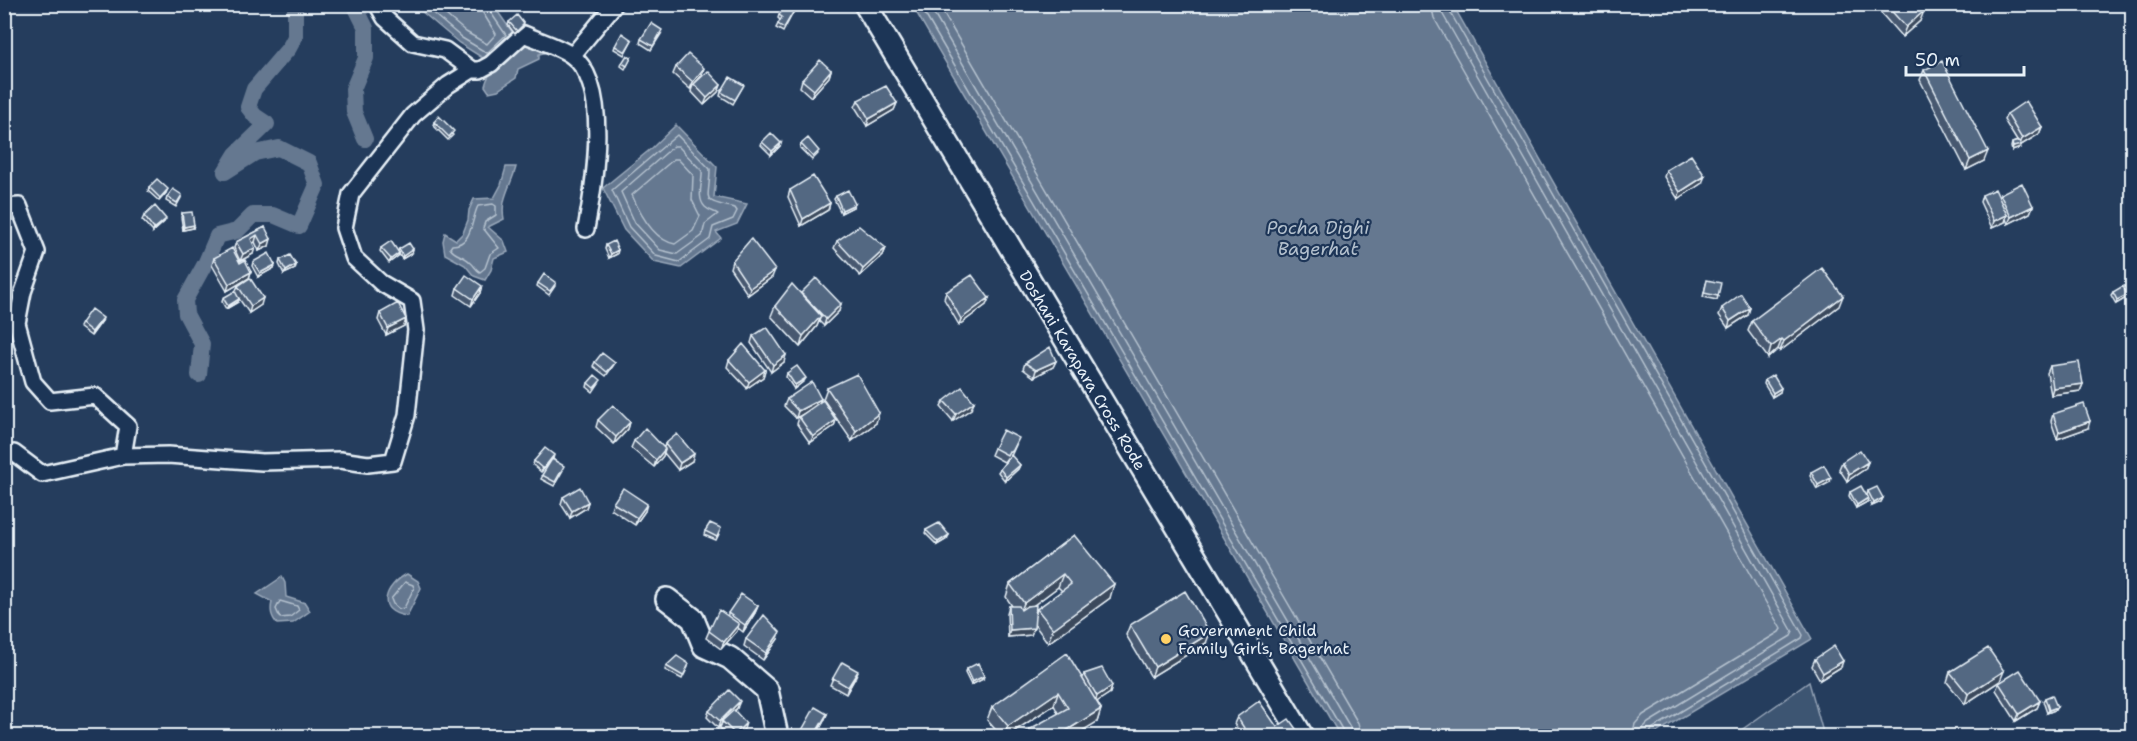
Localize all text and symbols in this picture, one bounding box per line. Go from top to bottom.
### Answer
scale bar [1906,39,2024,77]
text: 50 m [1915,48,1960,72]
water label: Pocha Dighi Bagerhat [1267,216,1370,261]
street label: Doshani Karapara Cross Rode [1014,267,1151,474]
place label: Government Child Family Girls, Bagerhat [1178,620,1350,659]
marker: Government Child Family Girls, Bagerhat [1159,632,1173,646]

